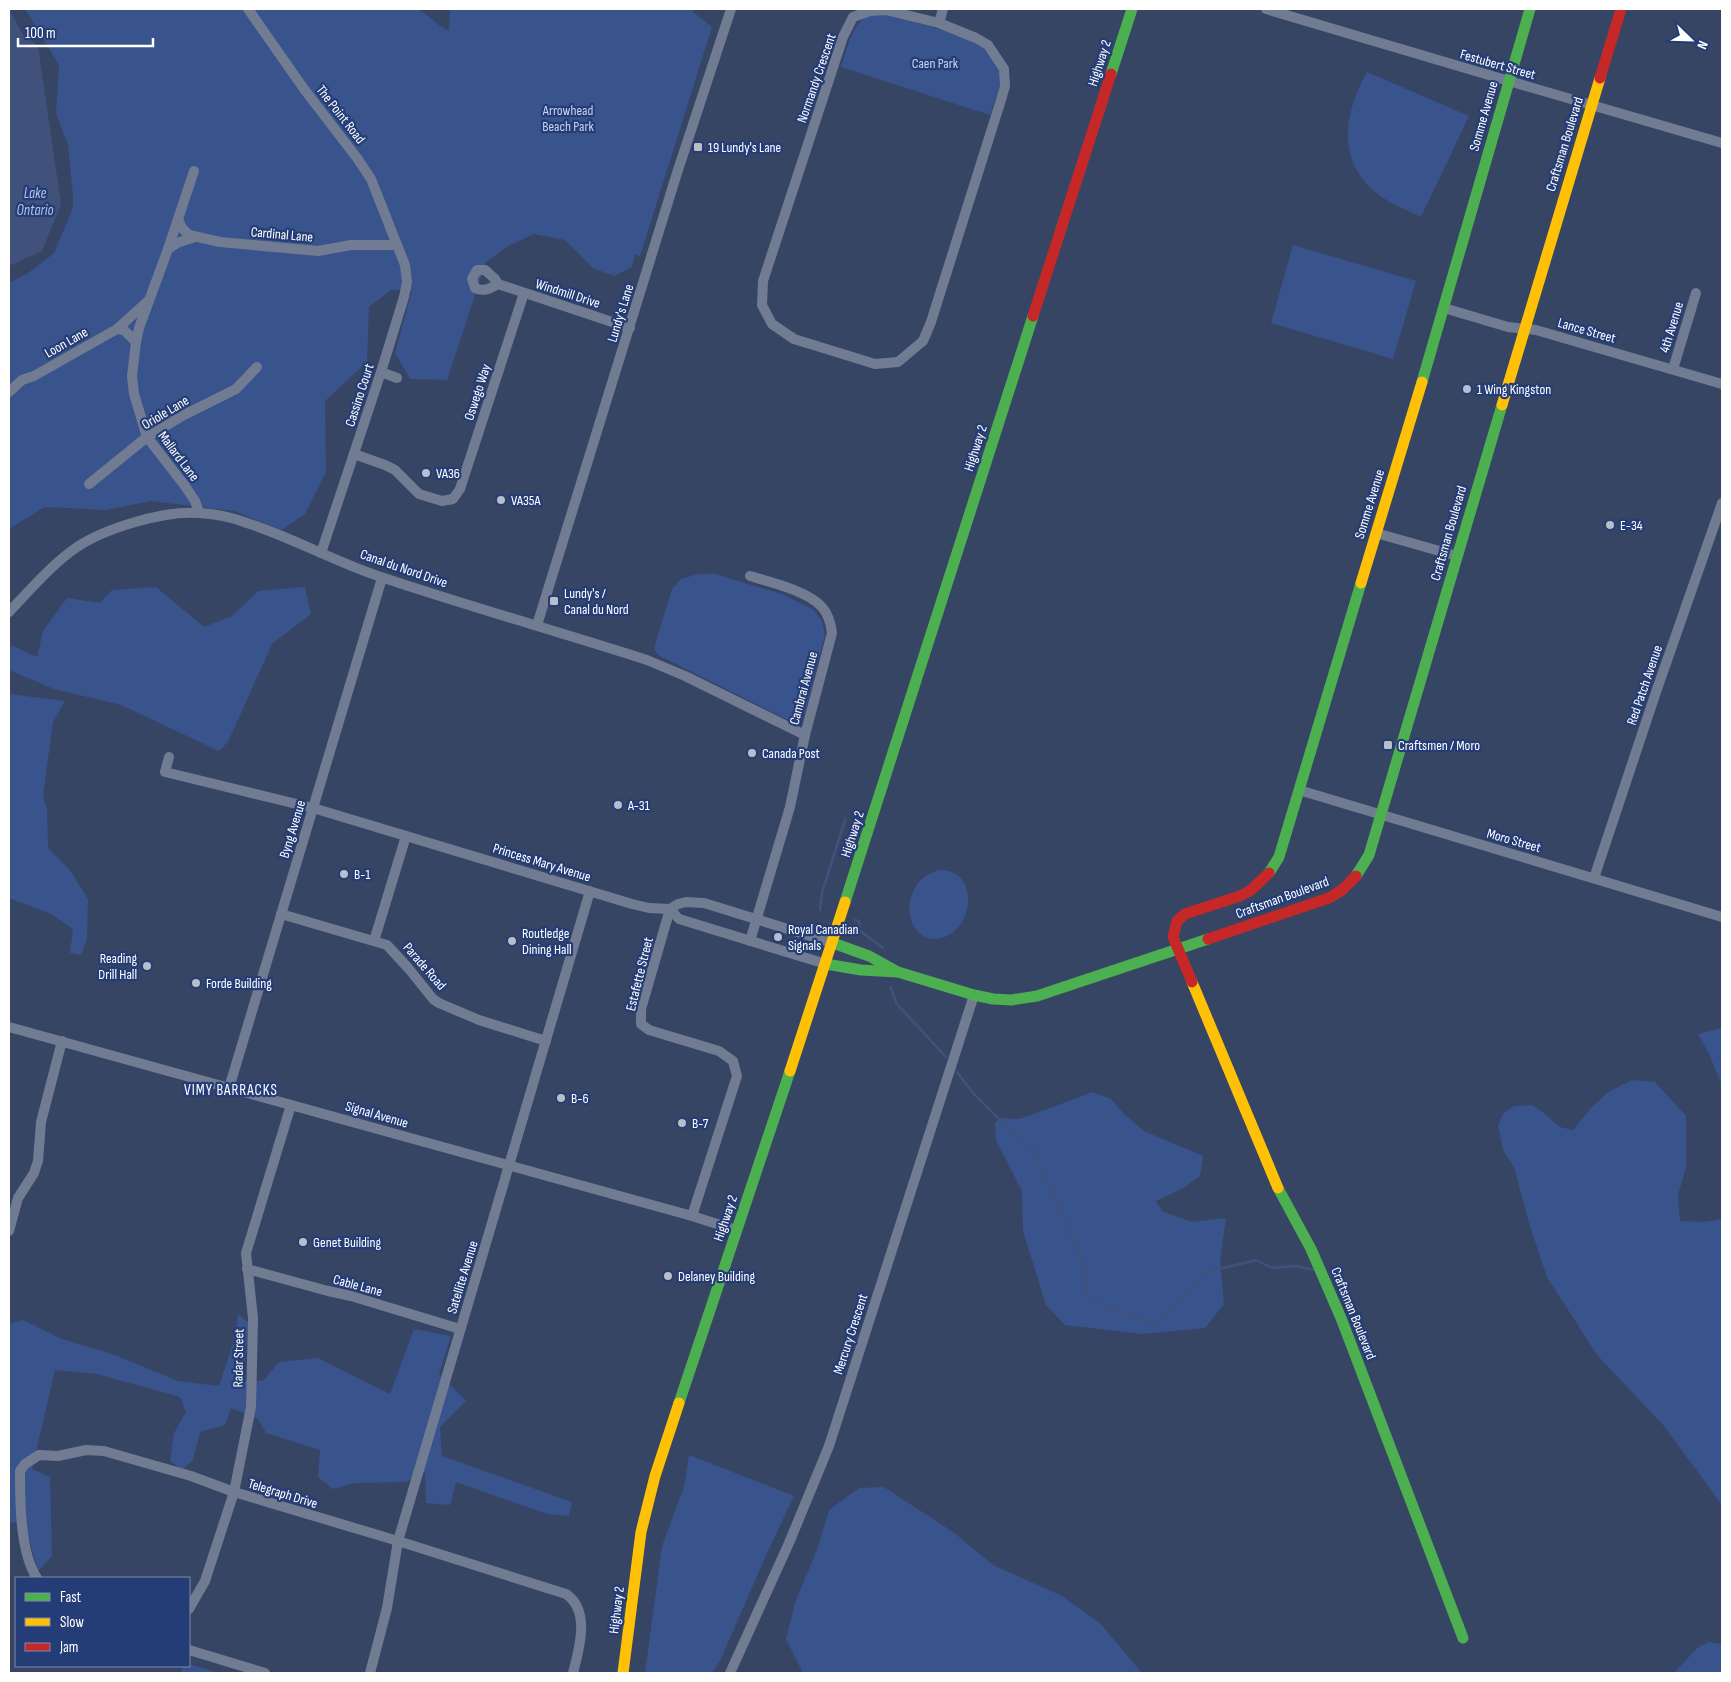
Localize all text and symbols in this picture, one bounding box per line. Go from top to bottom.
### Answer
scale bar [18,15,152,47]
north arrow [1666,15,1716,65]
text: 100 m [25,24,56,43]
street label: Normandy Crescent [793,31,840,125]
street label: Highway 2 [1084,38,1115,88]
text: N [1693,38,1712,52]
street label: Festubert Street [1458,46,1537,83]
park label: Caen Park [912,55,959,72]
street label: Somme Avenue [1465,79,1502,153]
street label: The Point Road [312,82,369,147]
street label: Craftsman Boulevard [1542,95,1587,193]
park label: Arrowhead Beach Park [542,102,594,135]
place label: 19 Lundy's Lane [708,139,781,156]
marker: 19 Lundy's Lane [692,141,704,153]
water label: Lake Ontario [16,184,54,220]
street label: Cardinal Lane [250,223,314,246]
street label: Windmill Drive [533,275,602,312]
street label: Lundy's Lane [604,282,637,344]
street label: 4th Avenue [1656,300,1687,355]
street label: Lance Street [1556,314,1618,347]
street label: Loon Lane [42,323,91,362]
street label: Cassino Court [341,361,378,429]
street label: Oswego Way [460,361,495,423]
place label: 1 Wing Kingston [1477,381,1551,398]
marker: 1 Wing Kingston [1461,383,1473,395]
street label: Oriole Lane [139,392,192,433]
street label: Highway 2 [960,423,991,473]
street label: Mallard Lane [154,428,203,485]
place label: VA36 [436,465,460,482]
marker: VA36 [420,467,432,479]
street label: Somme Avenue [1351,467,1388,541]
street label: Craftsman Boulevard [1427,484,1470,583]
place label: VA35A [511,492,541,509]
marker: VA35A [495,494,507,506]
place label: E-34 [1620,517,1643,534]
marker: E-34 [1604,519,1616,531]
street label: Canal du Nord Drive [358,546,450,591]
place label: Lundy's / Canal du Nord [564,585,629,618]
marker: Lundy's / Canal du Nord [548,595,560,607]
street label: Red Patch Avenue [1623,643,1666,727]
street label: Cambrai Avenue [786,650,821,727]
place label: Craftsmen / Moro [1398,737,1480,754]
marker: Craftsmen / Moro [1382,739,1394,751]
place label: Canada Post [762,745,820,762]
marker: Canada Post [746,747,758,759]
place label: A-31 [627,797,650,814]
street label: Byng Avenue [276,798,309,860]
marker: A-31 [612,799,624,811]
street label: Highway 2 [837,809,868,859]
street label: Moro Street [1485,825,1543,856]
street label: Princess Mary Avenue [491,840,593,885]
place label: B-1 [354,866,370,883]
marker: B-1 [338,868,350,880]
street label: Craftsman Boulevard [1233,873,1331,922]
place label: Royal Canadian Signals [788,921,859,954]
place label: Routledge Dining Hall [522,925,572,958]
marker: Royal Canadian Signals [772,931,784,943]
marker: Routledge Dining Hall [506,935,518,947]
street label: Estafette Street [622,935,657,1013]
street label: Parade Road [399,939,450,994]
place label: Reading Drill Hall [98,950,137,983]
marker: Reading Drill Hall [141,960,153,972]
place label: Forde Building [206,975,272,992]
marker: Forde Building [190,977,202,989]
district label: VIMY BARRACKS [184,1081,278,1100]
place label: B-6 [571,1090,589,1107]
marker: B-6 [555,1092,567,1104]
street label: Signal Avenue [343,1097,410,1132]
place label: B-7 [692,1115,709,1132]
marker: B-7 [676,1117,688,1129]
street label: Highway 2 [710,1193,741,1243]
place label: Genet Building [313,1234,381,1251]
marker: Genet Building [297,1236,309,1248]
street label: Satellite Avenue [443,1239,482,1316]
street label: Craftsman Boulevard [1327,1265,1380,1362]
place label: Delaney Building [678,1268,755,1285]
marker: Delaney Building [662,1270,674,1282]
street label: Cable Lane [331,1271,384,1300]
street label: Mercury Crescent [829,1292,871,1377]
street label: Radar Street [229,1329,248,1388]
street label: Telegraph Drive [246,1475,320,1512]
legend [15,1577,190,1667]
street label: Highway 2 [605,1585,628,1635]
text: Fast [60,1588,82,1607]
text: Slow [60,1613,84,1632]
text: Jam [59,1638,78,1657]

